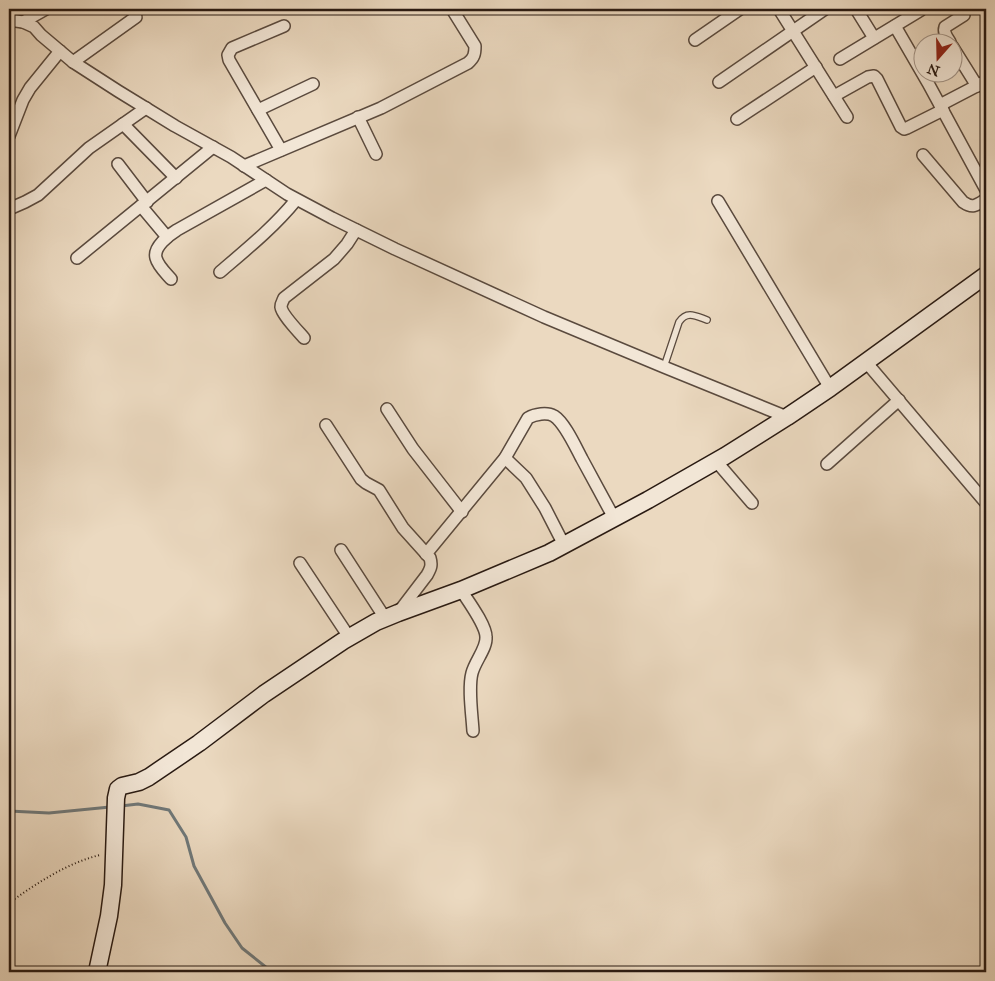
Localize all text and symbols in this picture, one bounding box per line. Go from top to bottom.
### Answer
north arrow [912,32,962,82]
text: N [925,60,942,80]

